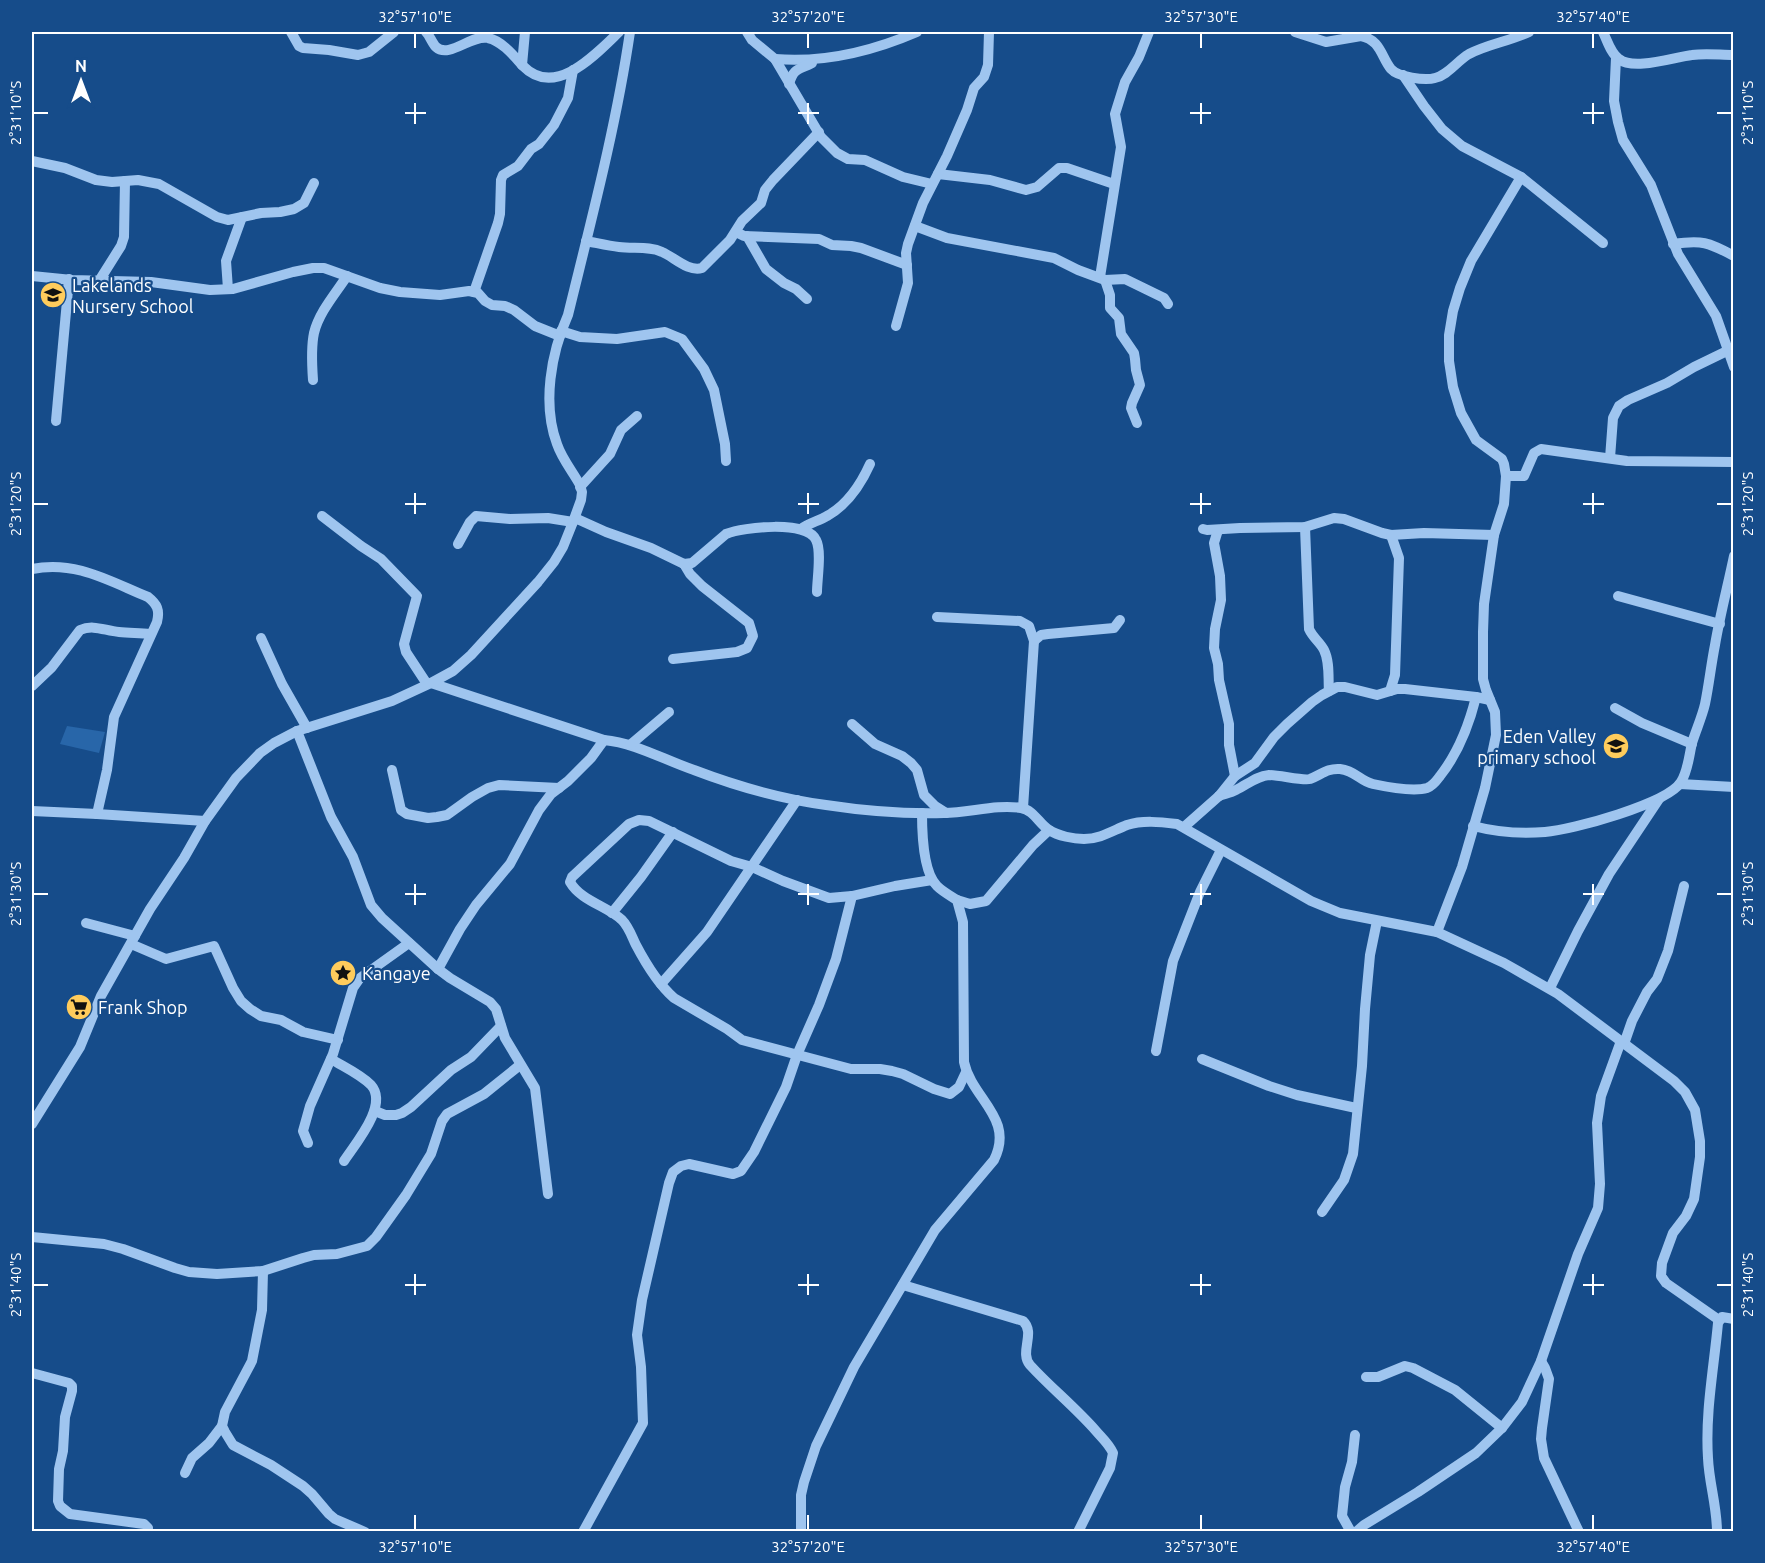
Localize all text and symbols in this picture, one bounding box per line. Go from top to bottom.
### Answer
text: 32°57'10"E [378,8,452,25]
text: 32°57'20"E [771,8,845,25]
text: 32°57'30"E [1164,8,1238,25]
text: 32°57'40"E [1556,8,1630,25]
north arrow [51,51,111,111]
text: N [75,57,87,75]
text: 2°31'10"S [7,81,24,145]
text: 2°31'10"S [1739,81,1756,145]
place label: Lakelands Nursery School [72,275,194,316]
school or university icon: Lakelands Nursery School [38,280,68,310]
text: 2°31'20"S [7,472,24,536]
text: 2°31'20"S [1739,472,1756,536]
place label: Eden Valley primary school [1477,726,1596,767]
school or university icon: Eden Valley primary school [1601,731,1631,761]
text: 2°31'30"S [7,862,24,926]
text: 2°31'30"S [1739,862,1756,926]
place icon: Kangaye [328,958,358,988]
place label: Kangaye [362,963,431,983]
supermarket icon: Frank Shop [64,992,94,1022]
place label: Frank Shop [98,997,187,1017]
text: 2°31'40"S [7,1253,24,1317]
text: 2°31'40"S [1739,1253,1756,1317]
text: 32°57'10"E [378,1538,452,1555]
text: 32°57'20"E [771,1538,845,1555]
text: 32°57'30"E [1164,1538,1238,1555]
text: 32°57'40"E [1556,1538,1630,1555]

